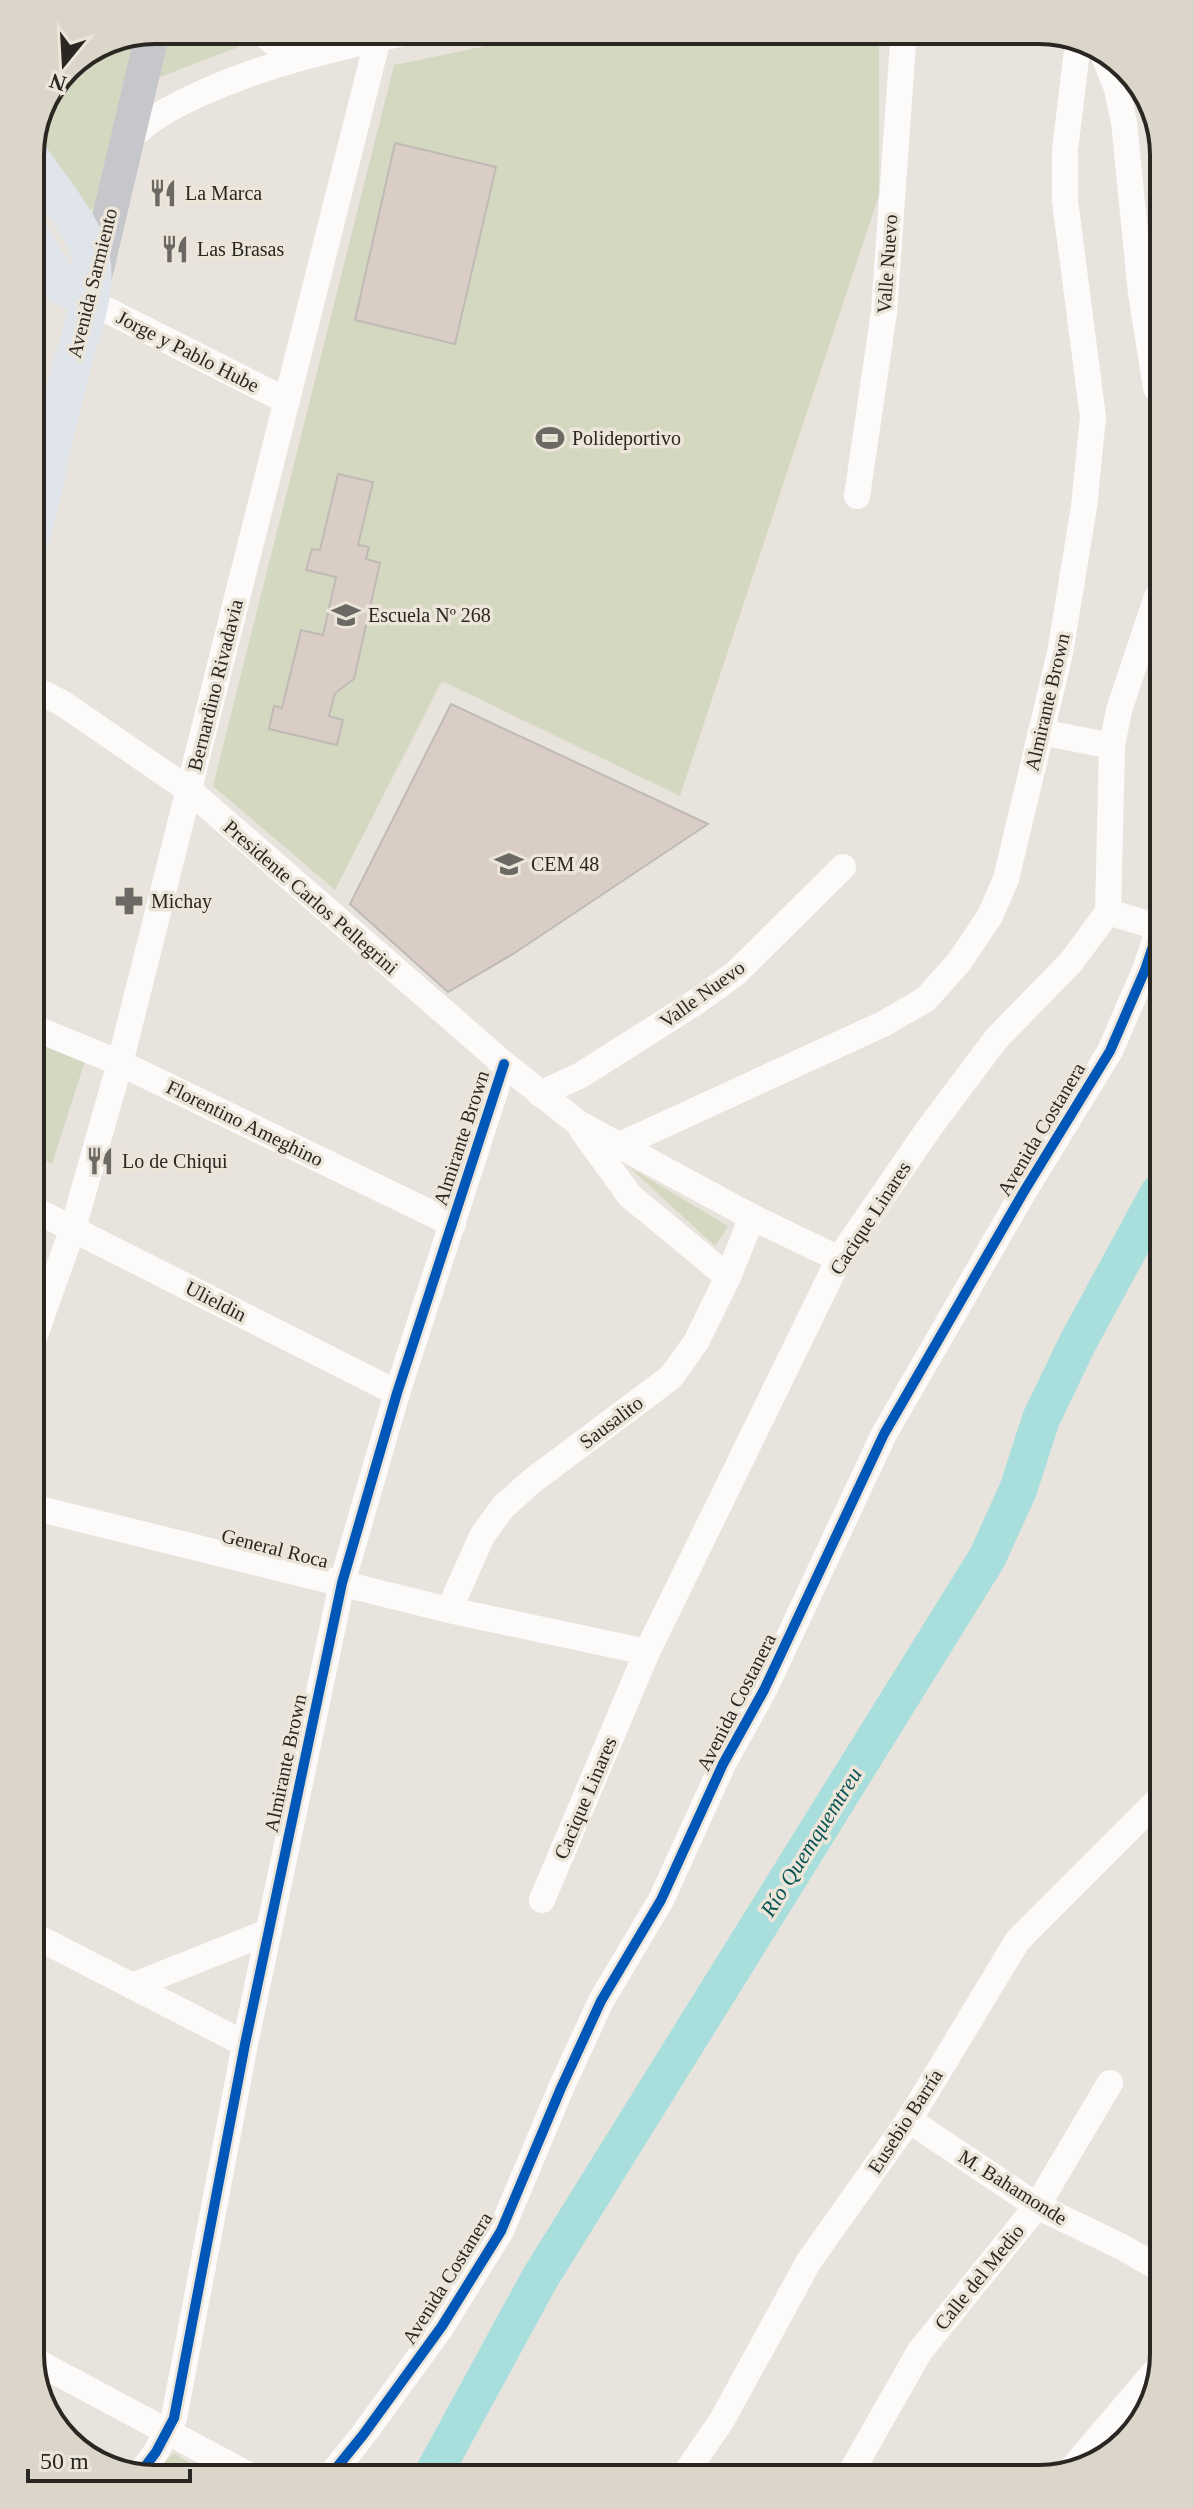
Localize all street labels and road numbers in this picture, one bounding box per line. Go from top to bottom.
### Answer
street label: Avenida Sarmiento [63,206,121,360]
street label: Valle Nuevo [873,214,901,314]
street label: Jorge y Pablo Hube [113,306,263,397]
street label: Bernardino Rivadavia [183,597,247,773]
street label: Almirante Brown [1020,631,1074,773]
street label: Presidente Carlos Pellegrini [219,815,403,980]
street label: Valle Nuevo [655,956,749,1032]
street label: Avenida Costanera [993,1058,1089,1199]
street label: Almirante Brown [429,1068,493,1208]
street label: Florentino Ameghino [163,1075,327,1171]
street label: Cacique Linares [825,1157,916,1279]
street label: Ulieldin [182,1276,250,1326]
street label: Sausalito [575,1391,647,1453]
street label: General Roca [219,1524,331,1572]
street label: Avenida Costanera [692,1630,780,1774]
street label: Almirante Brown [260,1692,310,1834]
street label: Cacique Linares [549,1733,622,1863]
street label: Eusebio Barría [863,2065,947,2177]
street label: M. Bahamonde [955,2145,1071,2229]
street label: Avenida Costanera [398,2208,496,2348]
street label: Calle del Medio [930,2220,1028,2334]

